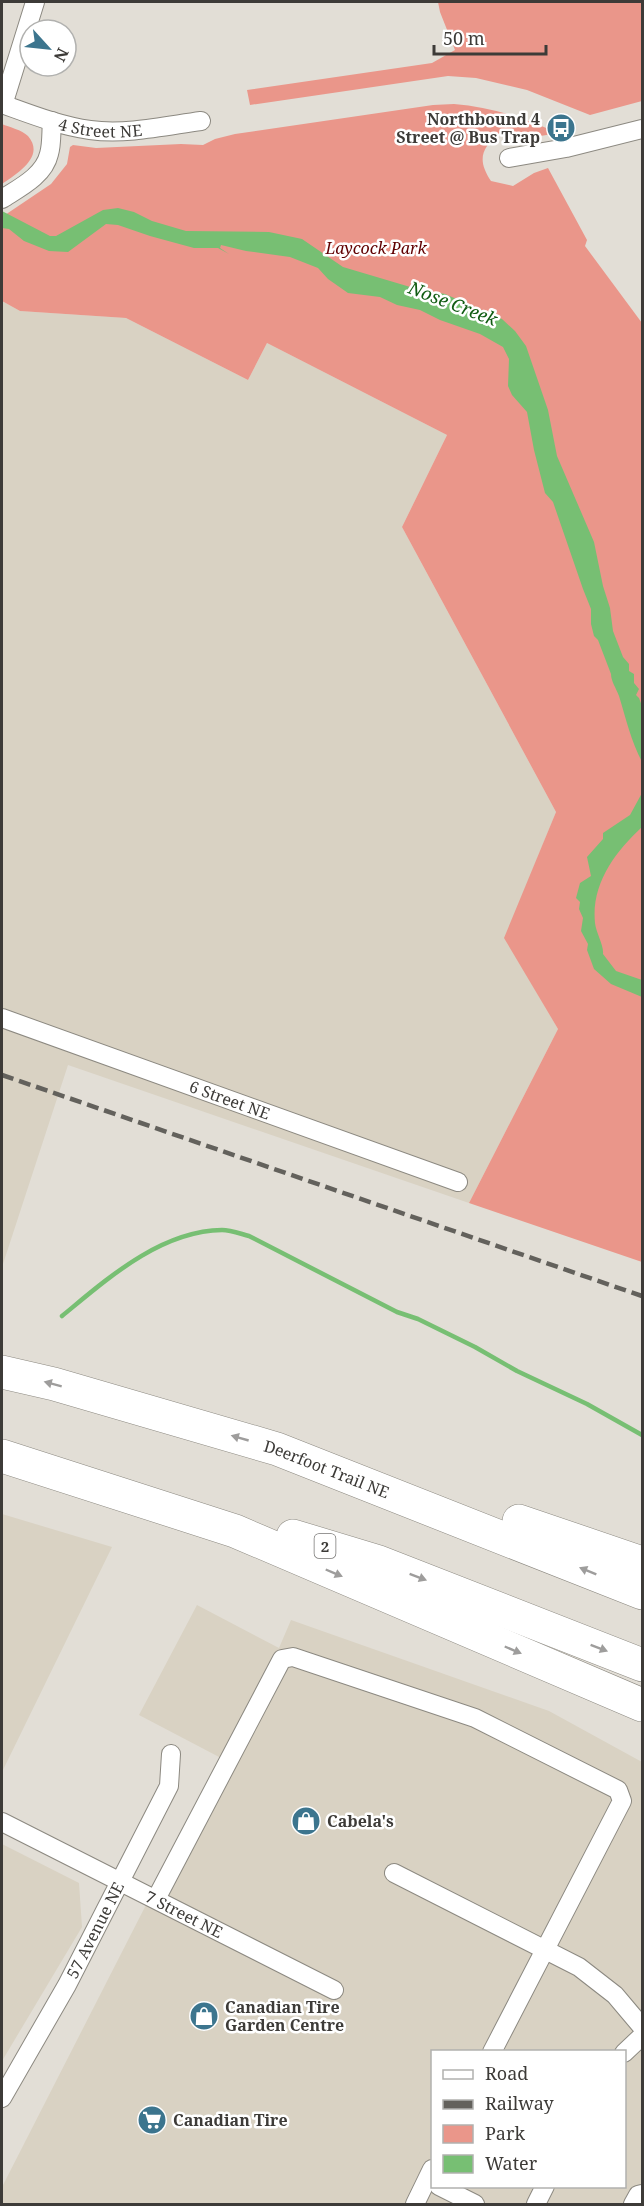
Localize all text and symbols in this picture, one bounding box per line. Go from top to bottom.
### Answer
north arrow [18,18,78,78]
scale bar [434,18,546,56]
text: 50 m [443,26,485,50]
text: N [49,44,74,66]
place label: Northbound 4 Street @ Bus Trap [396,108,540,148]
bus stop icon: Northbound 4 Street @ Bus Trap [545,112,577,144]
street label: 4 Street NE [56,113,143,142]
park label: Laycock Park [324,237,427,259]
water label: Nose Creek [404,275,502,331]
street label: 6 Street NE [186,1075,273,1125]
one-way arrow [44,1378,62,1388]
one-way arrow [231,1433,249,1443]
street label: Deerfoot Trail NE [261,1435,393,1503]
road number: 2 [314,1534,336,1558]
one-way arrow [579,1566,597,1575]
one-way arrow [325,1568,343,1578]
one-way arrow [409,1572,427,1582]
one-way arrow [591,1643,609,1653]
one-way arrow [504,1646,522,1655]
shop icon: Cabela's [290,1805,322,1837]
place label: Cabela's [327,1810,394,1832]
street label: 57 Avenue NE [61,1878,129,1982]
street label: 7 Street NE [142,1885,227,1943]
place label: Canadian Tire Garden Centre [225,1996,344,2036]
shop icon: Canadian Tire Garden Centre [188,2000,220,2032]
legend [431,2050,626,2188]
text: Road [485,2061,528,2085]
text: Railway [485,2091,555,2115]
supermarket icon: Canadian Tire [136,2104,168,2136]
place label: Canadian Tire [173,2109,288,2131]
text: Park [485,2121,525,2145]
text: Water [485,2151,538,2175]

